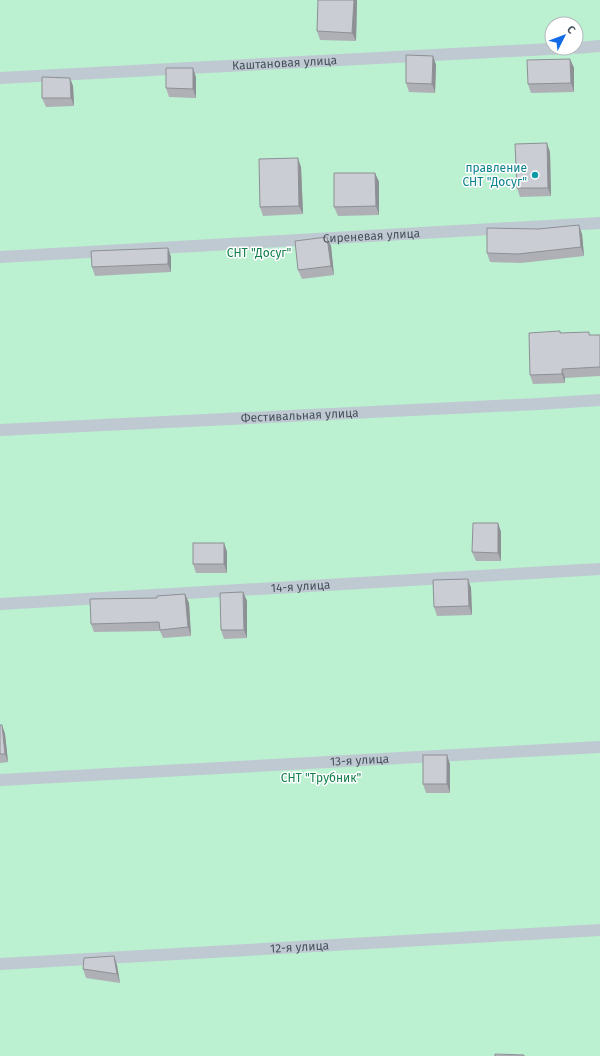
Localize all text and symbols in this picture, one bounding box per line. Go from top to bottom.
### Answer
north arrow [544,16,584,56]
text: С [564,23,578,37]
street label: Каштановая улица [232,53,337,73]
place label: правление СНТ "Досуг" [462,161,527,189]
marker: правление СНТ "Досуг" [530,170,540,180]
street label: Сиреневая улица [322,226,421,246]
park label: СНТ "Досуг" [227,246,292,260]
street label: Фестивальная улица [240,406,359,425]
street label: 14-я улица [270,578,331,595]
street label: 13-я улица [330,752,389,769]
park label: СНТ "Трубник" [281,771,362,785]
street label: 12-я улица [270,938,329,956]

